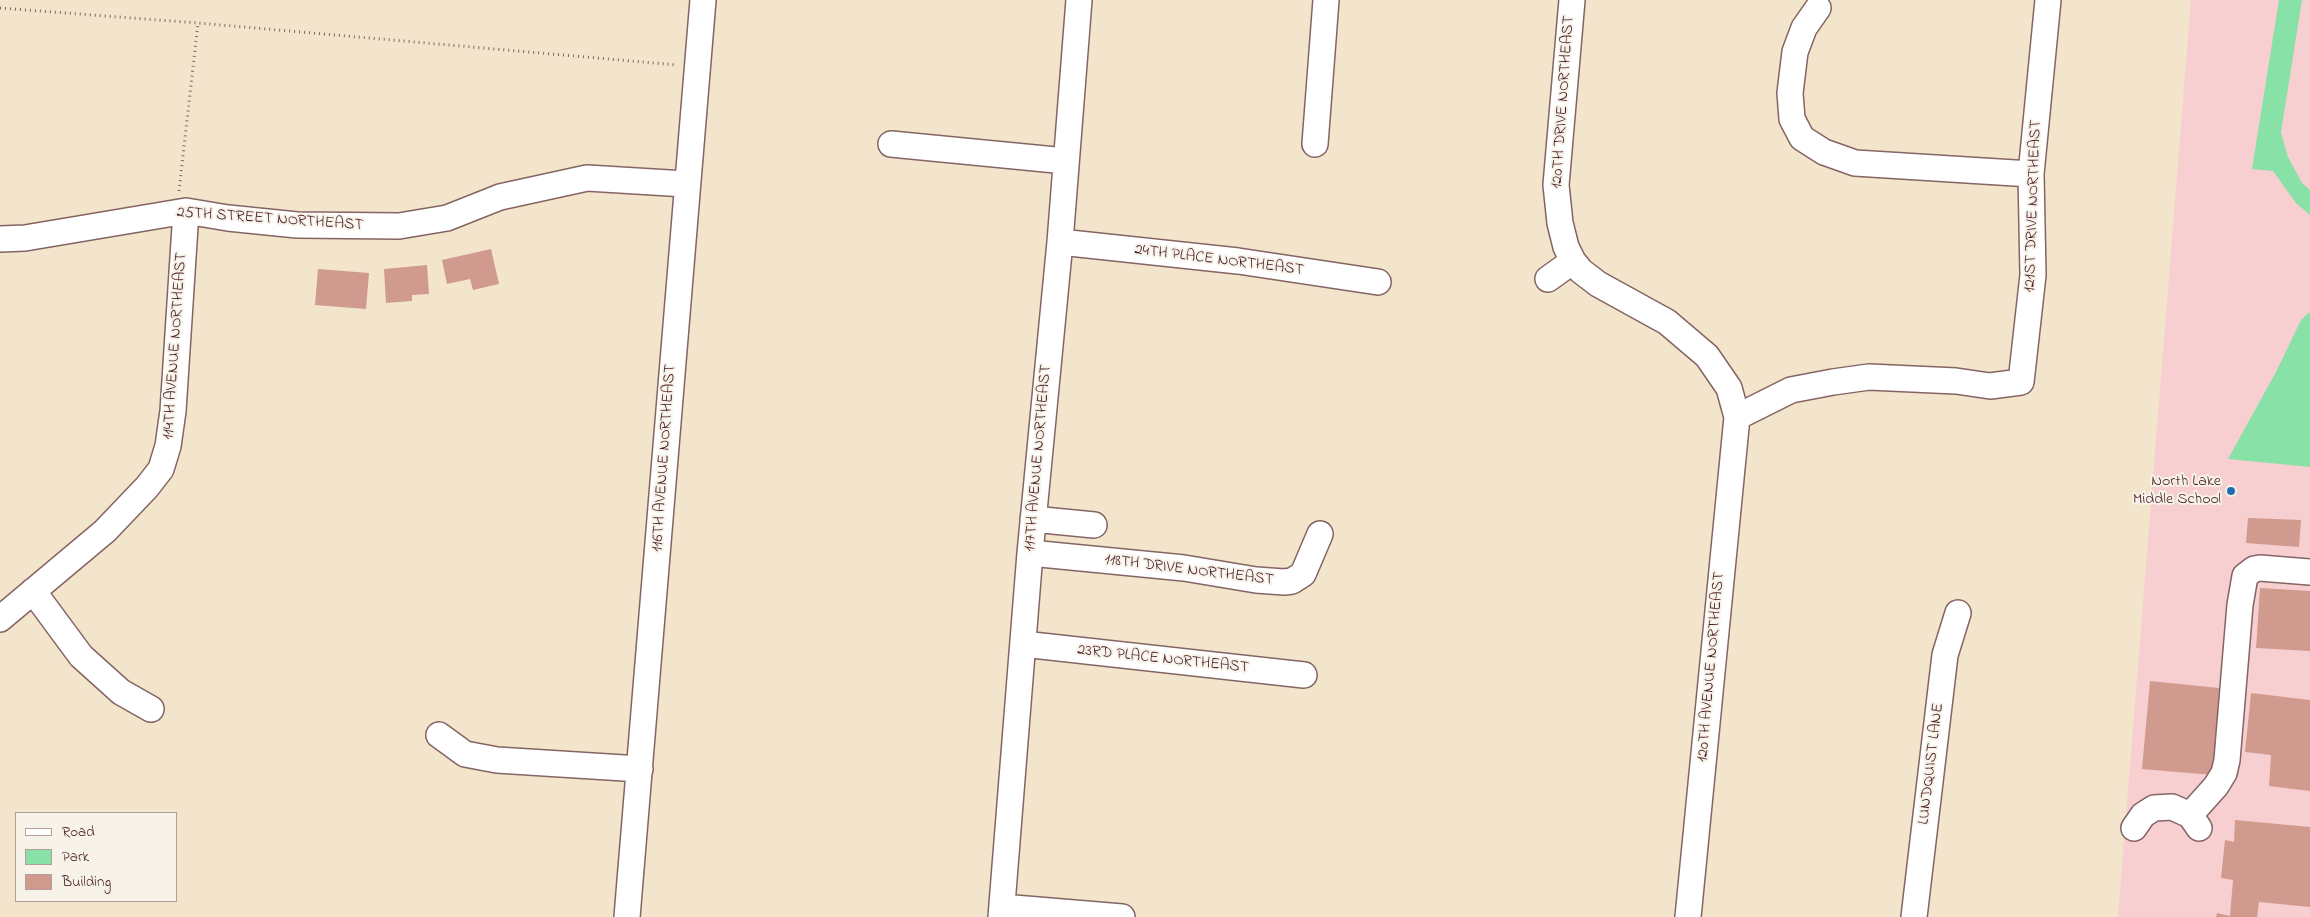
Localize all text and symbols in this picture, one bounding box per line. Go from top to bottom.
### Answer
street label: 120TH DRIVE NORTHEAST [1548,15,1580,189]
street label: 121ST DRIVE NORTHEAST [2021,119,2047,293]
street label: 25TH STREET NORTHEAST [176,204,364,236]
street label: 24TH PLACE NORTHEAST [1133,241,1305,281]
street label: 114TH AVENUE NORTHEAST [160,252,192,440]
street label: 116TH AVENUE NORTHEAST [649,364,681,552]
street label: 117TH AVENUE NORTHEAST [1021,364,1057,552]
place label: North Lake Middle School [2133,472,2221,510]
marker: North Lake Middle School [2225,485,2237,497]
street label: 118TH DRIVE NORTHEAST [1104,551,1274,591]
street label: 120TH AVENUE NORTHEAST [1694,571,1730,763]
street label: 23RD PLACE NORTHEAST [1076,641,1250,679]
street label: LUNDQUIST LANE [1915,702,1949,826]
legend [15,812,178,902]
text: Road [62,821,95,843]
text: Park [62,846,89,868]
text: Building [62,871,111,893]

